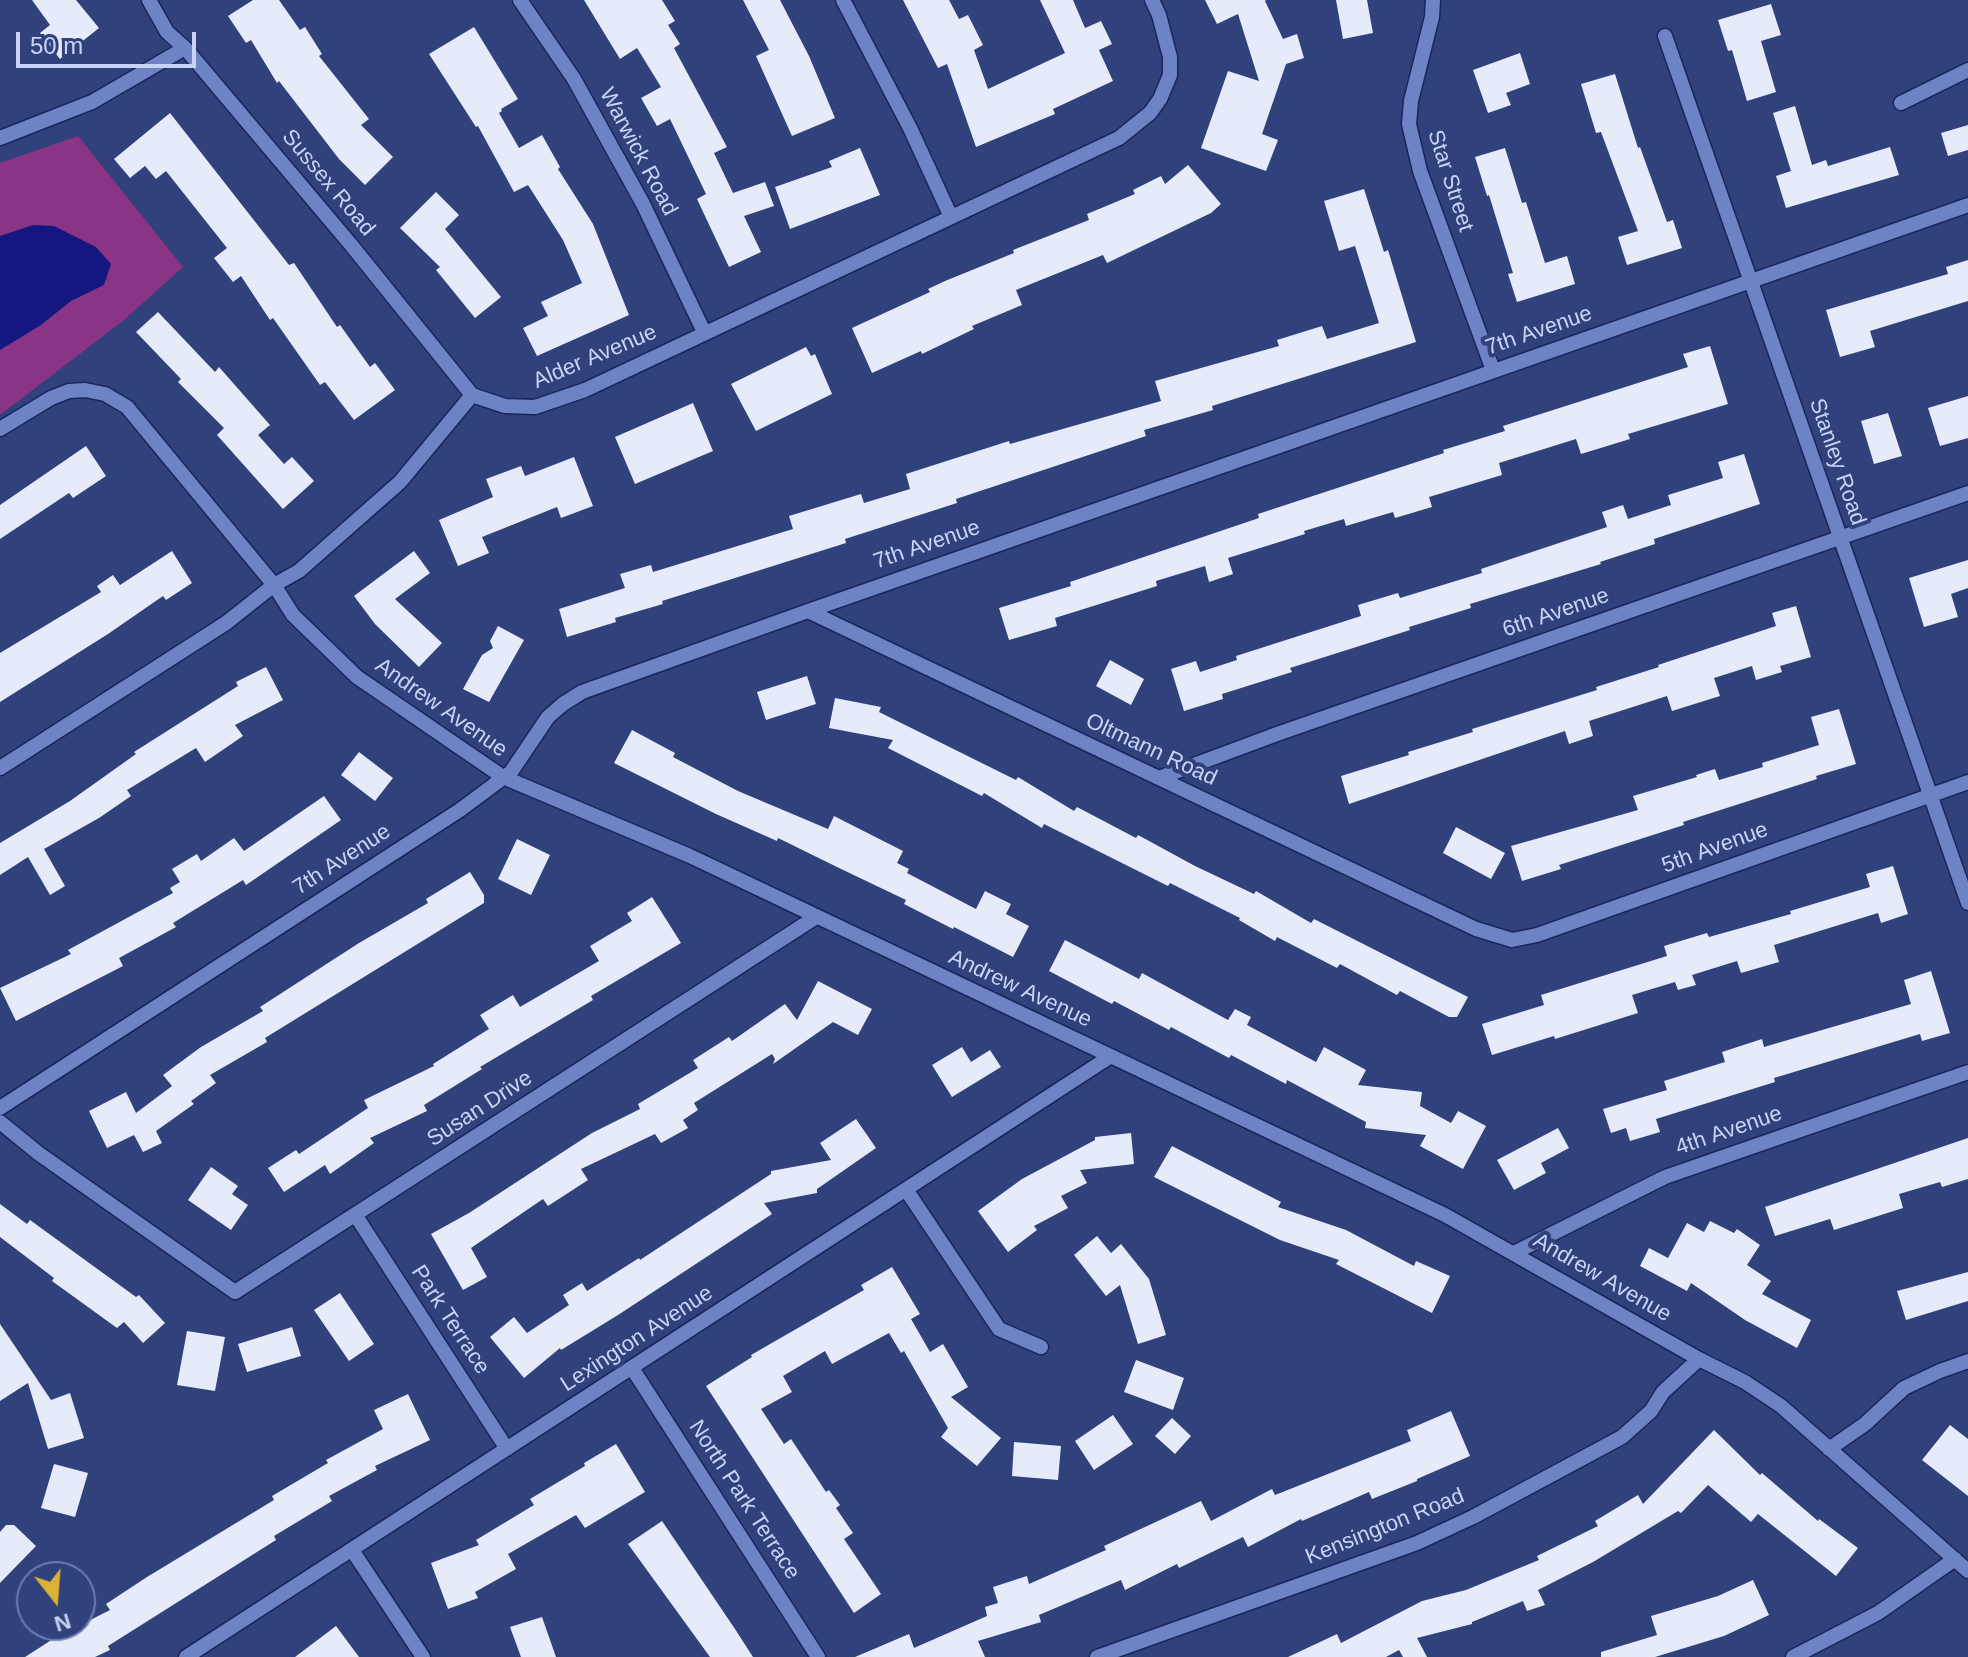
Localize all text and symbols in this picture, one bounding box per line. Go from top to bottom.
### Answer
scale bar [20,16,200,66]
text: 50 m [30,32,83,59]
street label: Warwick Road [593,84,683,220]
street label: Sussex Road [276,124,380,242]
street label: Star Street [1421,127,1479,235]
street label: 7th Avenue [1482,300,1596,362]
street label: Alder Avenue [529,319,661,395]
street label: Stanley Road [1803,395,1871,529]
street label: 7th Avenue [870,514,984,576]
street label: 6th Avenue [1499,582,1613,644]
street label: Andrew Avenue [370,653,512,763]
street label: Oltmann Road [1081,708,1221,792]
street label: 5th Avenue [1658,817,1772,879]
street label: 7th Avenue [288,819,396,901]
street label: Andrew Avenue [944,944,1096,1034]
street label: Susan Drive [423,1065,537,1153]
street label: 4th Avenue [1672,1100,1786,1162]
street label: Andrew Avenue [1528,1228,1676,1328]
street label: Park Terrace [405,1261,495,1379]
street label: Lexington Avenue [556,1280,718,1398]
street label: North Park Terrace [683,1415,805,1585]
street label: Kensington Road [1302,1483,1468,1571]
north arrow [16,1561,96,1641]
text: N [51,1608,74,1637]

